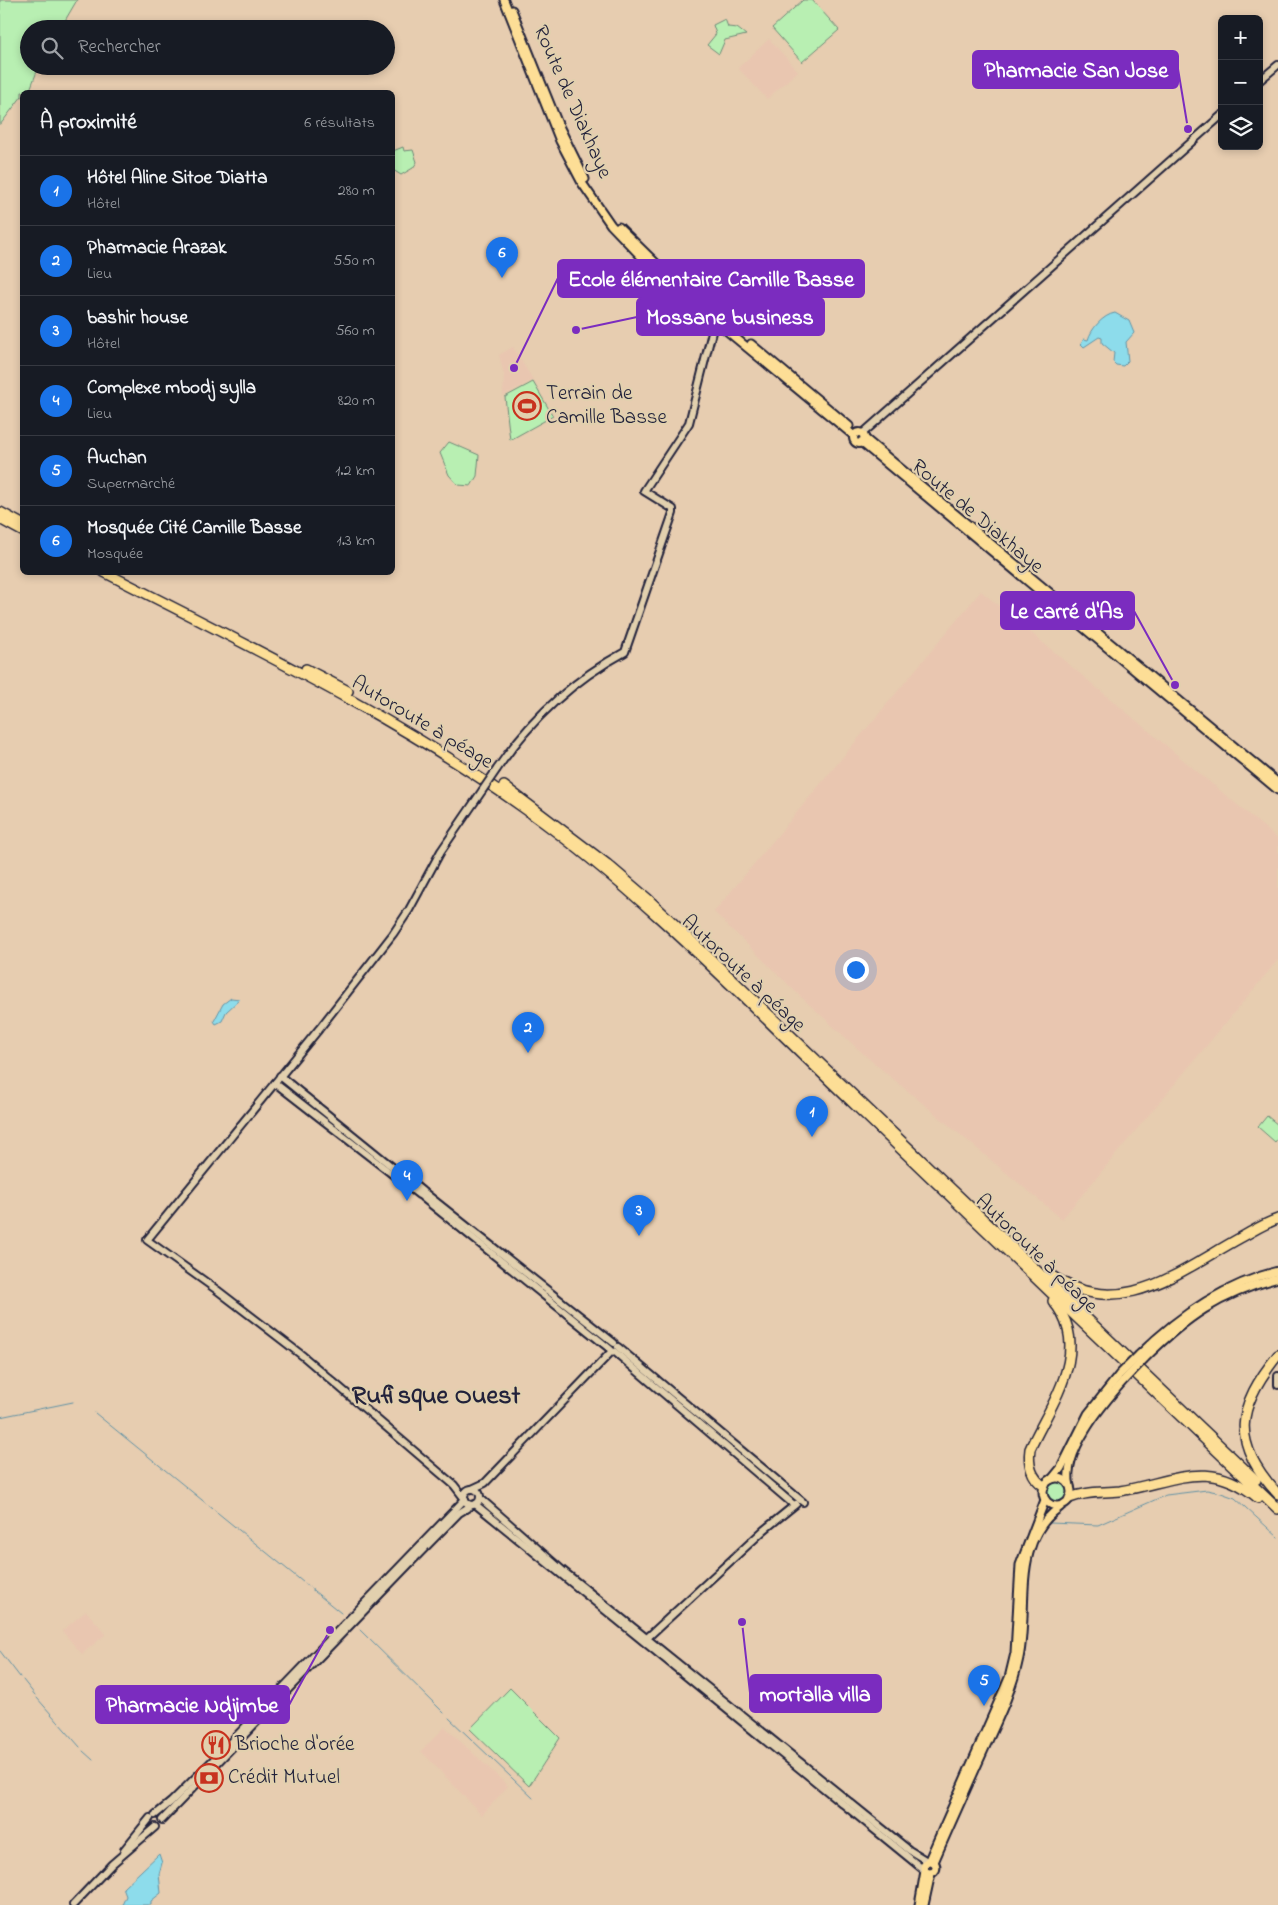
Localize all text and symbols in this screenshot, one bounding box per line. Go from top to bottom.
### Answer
map controls [1218,15,1263,150]
button: + [1218,15,1263,60]
search box [20,20,395,75]
street label: Route de Diakhaye [523,21,619,185]
icon: search [38,34,66,62]
text: Rechercher [78,34,161,61]
callout: Pharmacie San Jose [973,51,1178,88]
text: Pharmacie San Jose [984,56,1169,88]
button: − [1218,60,1263,105]
button: layers [1218,105,1263,150]
text: À proximité [40,108,137,138]
text: 6 résultats [304,111,375,135]
text: Hôtel Aline Sitoe Diatta [87,165,268,192]
text: 1 [53,179,59,203]
text: 280 m [338,179,375,203]
text: Hôtel [87,192,120,216]
text: Pharmacie Arazak [87,235,227,262]
pin: 6 [486,237,518,278]
text: 2 [52,249,60,273]
text: 550 m [333,249,375,273]
callout: Ecole élémentaire Camille Basse [558,260,864,297]
text: Lieu [87,262,112,286]
text: Ecole élémentaire Camille Basse [568,265,855,297]
callout: Mossane business [637,298,824,335]
text: Mossane business [646,303,814,335]
text: bashir house [87,305,188,332]
text: 3 [53,319,59,343]
text: 560 m [335,319,375,343]
text: Hôtel [87,332,120,356]
text: Complexe mbodj sylla [87,375,256,402]
place label: Terrain de Camille Basse [546,379,668,433]
text: 4 [53,389,59,413]
text: 820 m [338,389,375,413]
sports icon: Terrain de Camille Basse [512,391,542,421]
text: Lieu [87,402,112,426]
text: Auchan [87,445,147,472]
street label: Route de Diakhaye [903,453,1050,583]
text: 5 [51,459,61,483]
text: 1.2 km [335,459,375,483]
text: Supermarché [87,472,175,496]
text: Mosquée Cité Camille Basse [87,515,301,542]
text: 6 [52,529,60,553]
text: 1.3 km [337,529,375,553]
text: Mosquée [87,542,143,566]
callout: Le carré d'As [1001,592,1134,629]
text: Le carré d'As [1010,597,1124,629]
street label: Autoroute à péage [344,669,499,779]
street label: Autoroute à péage [673,908,812,1042]
your location [843,957,869,983]
pin: 2 [512,1012,544,1053]
pin: 1 [796,1096,828,1137]
pin: 4 [391,1160,423,1201]
street label: Autoroute à péage [966,1187,1105,1323]
pin: 3 [623,1195,655,1236]
district label: Rufisque Ouest [352,1378,520,1416]
pin: 5 [968,1665,1000,1706]
callout: mortalla villa [750,1675,881,1712]
text: mortalla villa [759,1680,871,1712]
callout: Pharmacie Ndjimbe [96,1686,289,1723]
text: Pharmacie Ndjimbe [106,1691,279,1723]
restaurant icon: Brioche d'orée [201,1730,231,1760]
place label: Brioche d'orée [234,1730,355,1760]
bank icon: Crédit Mutuel [194,1763,224,1793]
place label: Crédit Mutuel [228,1763,340,1793]

